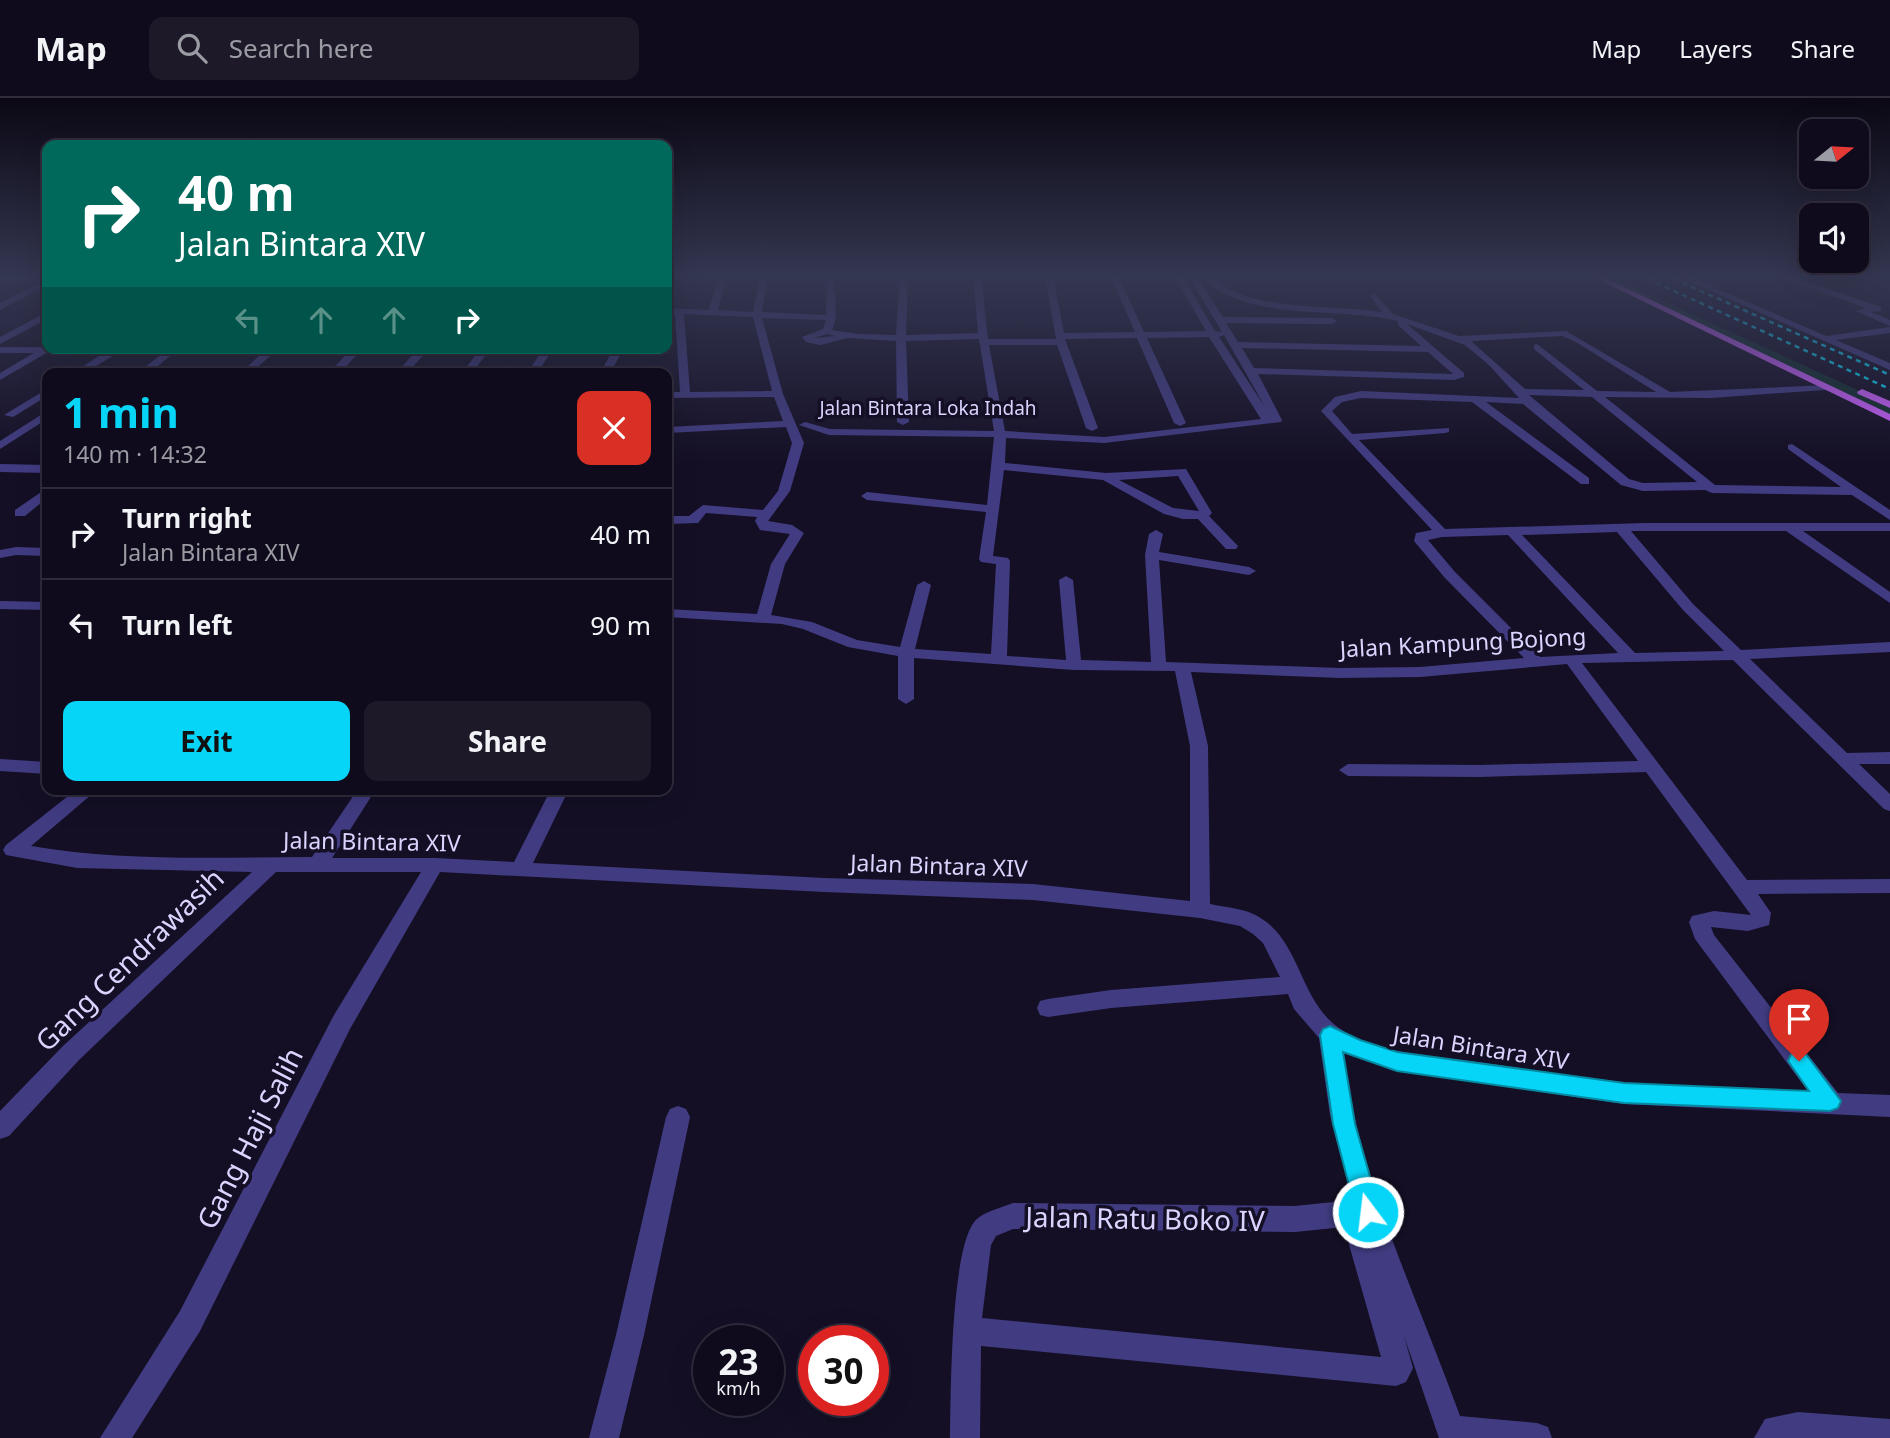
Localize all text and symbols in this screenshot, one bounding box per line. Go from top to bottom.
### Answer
search box [149,17,639,80]
text: Map [35,26,107,71]
icon: search [173,29,211,67]
text: Search here [229,30,373,66]
text: Map [1591,32,1641,65]
text: Layers [1679,32,1753,65]
text: Share [1791,32,1855,65]
north arrow [1799,119,1869,189]
map controls [1799,119,1869,273]
text: 40 m [178,159,295,225]
icon: right [63,168,154,259]
button: sound [1799,203,1869,273]
text: Jalan Bintara XIV [178,222,425,265]
icon: left [229,301,267,339]
icon: ahead [302,301,340,339]
icon: ahead [375,301,413,339]
icon: right [448,301,486,339]
text: 1 min [63,383,179,440]
button: close [577,391,651,465]
street label: Jalan Bintara Loka Indah [817,395,1037,421]
text: 140 m · 14:32 [63,438,207,470]
text: Turn right [122,500,252,536]
icon: right [63,515,101,553]
text: 40 m [590,516,651,552]
text: Jalan Bintara XIV [122,536,300,568]
icon: left [63,606,101,644]
text: Turn left [122,607,233,643]
text: 90 m [590,607,651,643]
street label: Jalan Kampung Bojong [1337,620,1587,665]
button: Exit [63,701,350,781]
button: Share [364,701,651,781]
street label: Jalan Bintara XIV [281,823,461,859]
street label: Jalan Bintara XIV [848,846,1028,884]
street label: Gang Cendrawasih [27,859,231,1059]
pin [1769,989,1829,1061]
icon: arrive [1780,1000,1818,1038]
street label: Jalan Bintara XIV [1389,1017,1571,1077]
street label: Gang Haji Salih [187,1041,311,1235]
position arrow [1331,1175,1405,1249]
street label: Jalan Ratu Boko IV [1022,1197,1265,1239]
speed limit sign: 30 [798,1325,889,1416]
text: 23 [718,1338,759,1385]
text: km/h [716,1376,761,1400]

